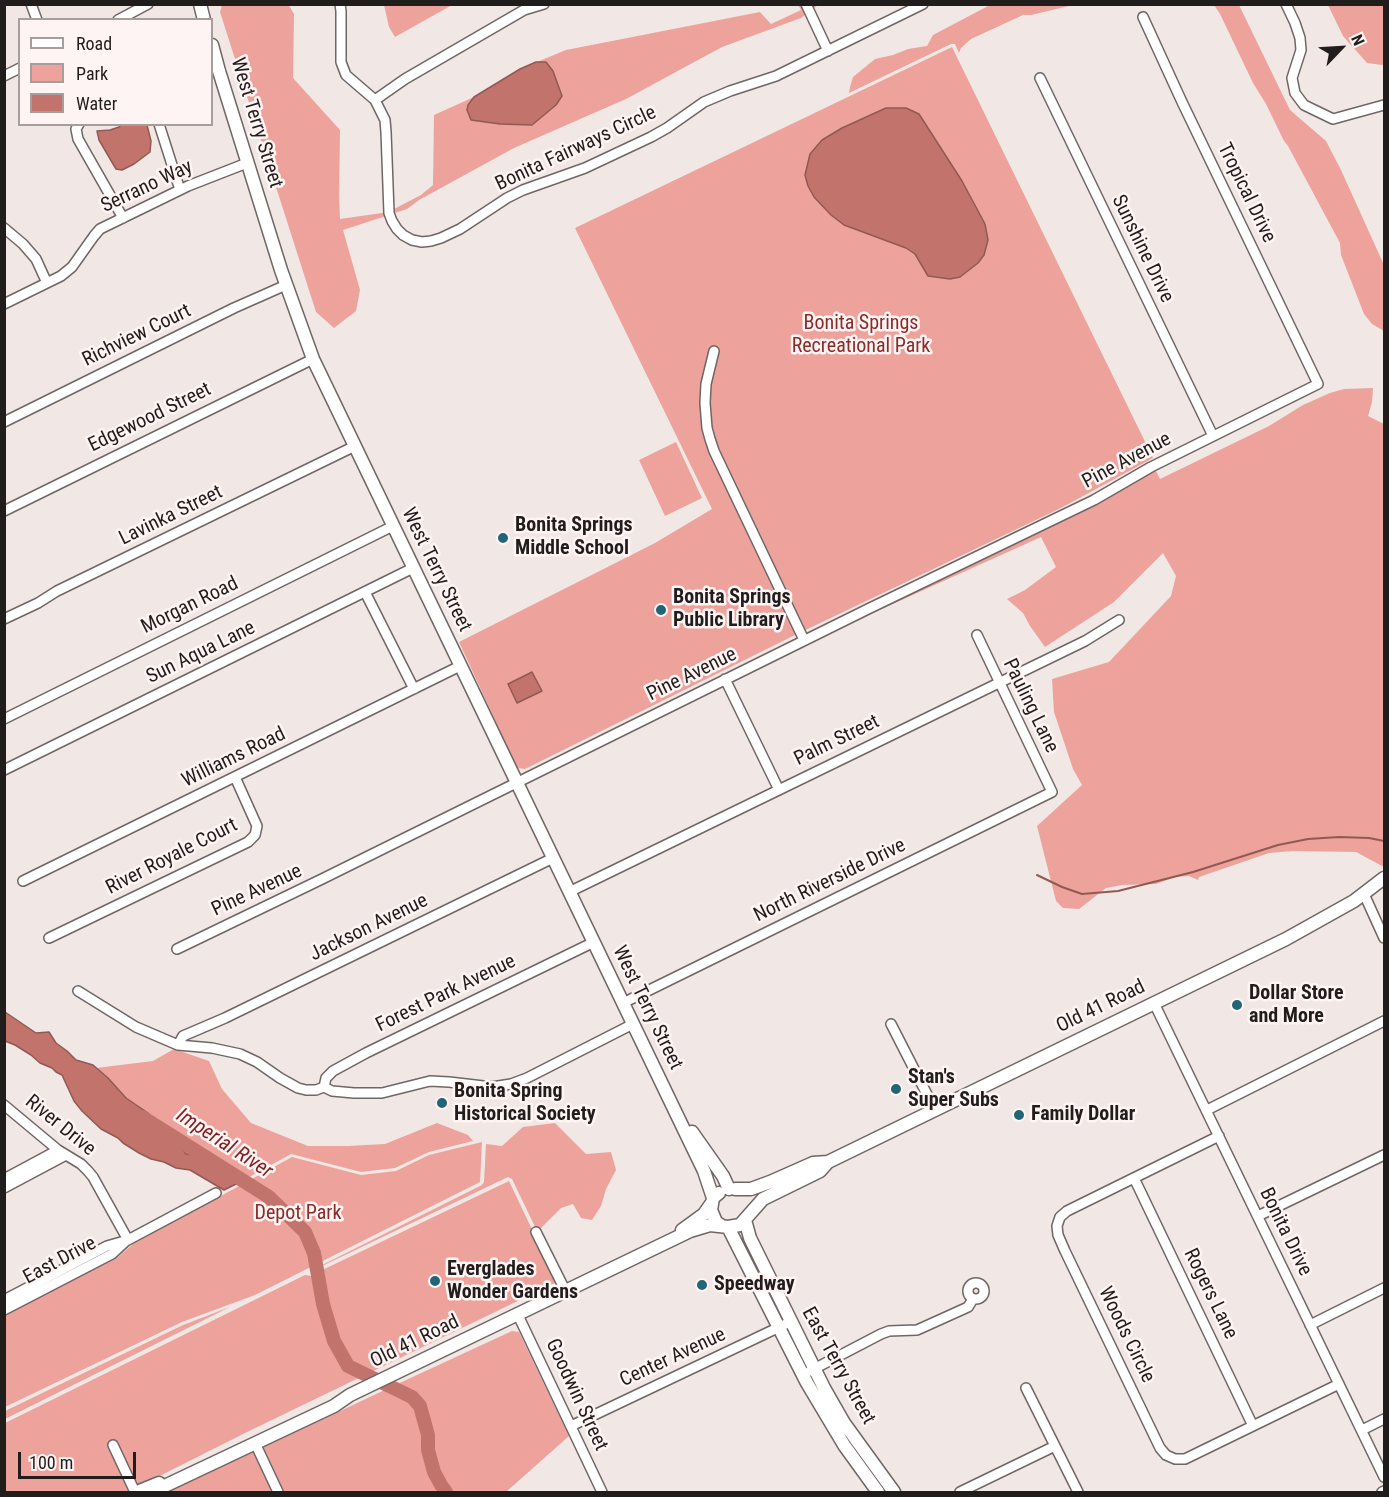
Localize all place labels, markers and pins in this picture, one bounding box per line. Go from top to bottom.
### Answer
place label: Bonita Springs Middle School [515,514,633,561]
marker: Bonita Springs Middle School [496,531,510,545]
place label: Bonita Springs Public Library [673,586,791,633]
marker: Bonita Springs Public Library [654,603,668,617]
place label: Dollar Store and More [1249,982,1344,1029]
marker: Dollar Store and More [1230,998,1244,1012]
place label: Stan's Super Subs [908,1066,999,1113]
place label: Bonita Spring Historical Society [454,1080,596,1127]
marker: Stan's Super Subs [889,1082,903,1096]
marker: Bonita Spring Historical Society [435,1096,449,1110]
place label: Family Dollar [1031,1103,1135,1127]
marker: Family Dollar [1012,1108,1026,1122]
place label: Everglades Wonder Gardens [447,1258,578,1305]
place label: Speedway [714,1273,795,1297]
marker: Everglades Wonder Gardens [428,1274,442,1288]
marker: Speedway [695,1278,709,1292]

